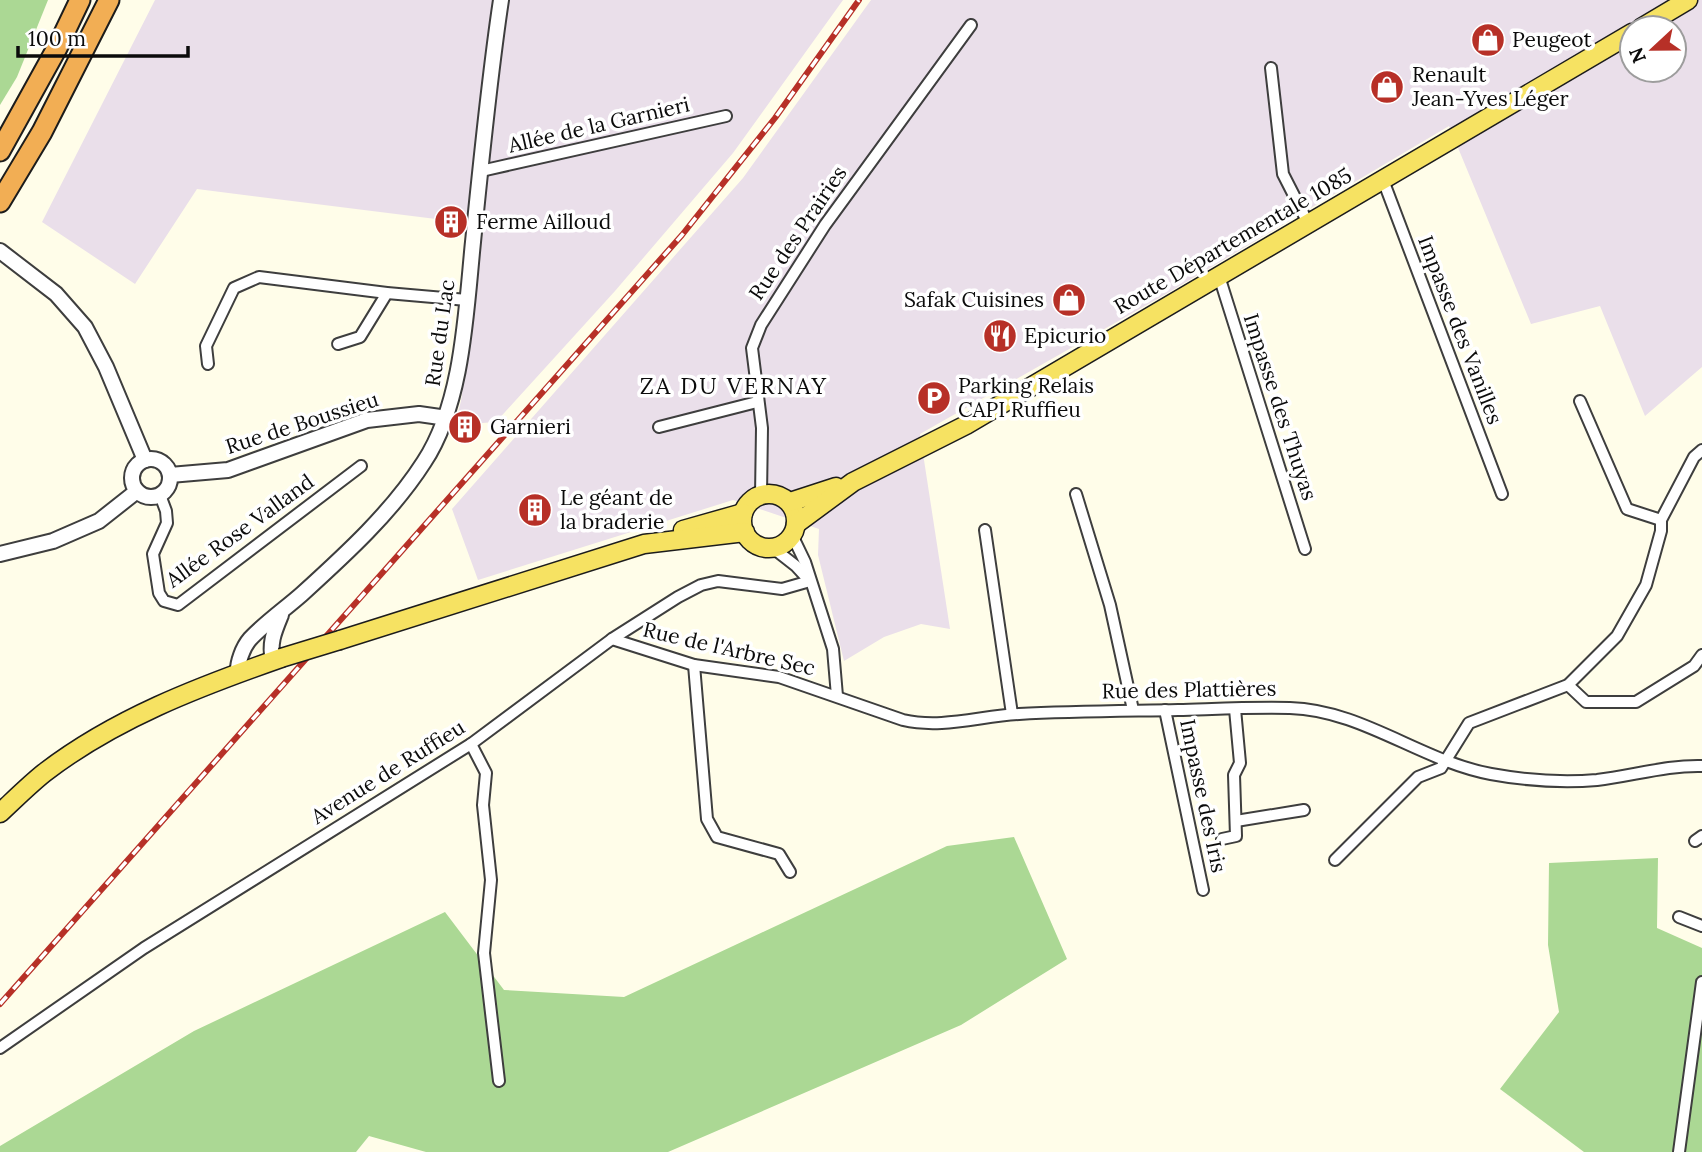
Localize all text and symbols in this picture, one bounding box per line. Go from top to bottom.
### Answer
scale bar [18,14,187,58]
north arrow [1618,14,1688,84]
shop icon: Peugeot [1469,21,1507,59]
text: 100 m [28,25,86,52]
place label: Peugeot [1512,26,1593,53]
text: N [1623,44,1651,67]
place label: Renault Jean-Yves Léger [1411,61,1569,112]
shop icon: Renault Jean-Yves Léger [1368,68,1406,106]
street label: Allée de la Garnieri [505,91,692,159]
street label: Rue des Prairies [743,160,852,305]
street label: Route Départementale 1085 [1109,161,1357,320]
building icon: Ferme Ailloud [432,203,470,241]
place label: Ferme Ailloud [476,208,611,235]
street label: Impasse des Vanilles [1412,232,1509,428]
street label: Rue du Lac [419,278,460,388]
shop icon: Safak Cuisines [1050,281,1088,319]
place label: Safak Cuisines [904,286,1044,313]
street label: Impasse des Thuyas [1238,310,1323,504]
restaurant icon: Epicurio [981,317,1019,355]
place label: Epicurio [1024,322,1106,349]
district label: ZA DU VERNAY [640,371,828,400]
place label: Parking Relais CAPI Ruffieu [958,372,1094,423]
parking icon: Parking Relais CAPI Ruffieu [915,379,953,417]
street label: Rue de Boussieu [222,385,382,460]
building icon: Garnieri [446,408,484,446]
place label: Garnieri [490,413,571,440]
street label: Allée Rose Valland [160,468,319,594]
place label: Le géant de la braderie [560,484,673,535]
building icon: Le géant de la braderie [516,491,554,529]
street label: Rue de l'Arbre Sec [640,616,818,681]
street label: Rue des Plattières [1101,674,1277,705]
street label: Avenue de Ruffieu [305,713,470,830]
street label: Impasse des Iris [1174,717,1233,875]

